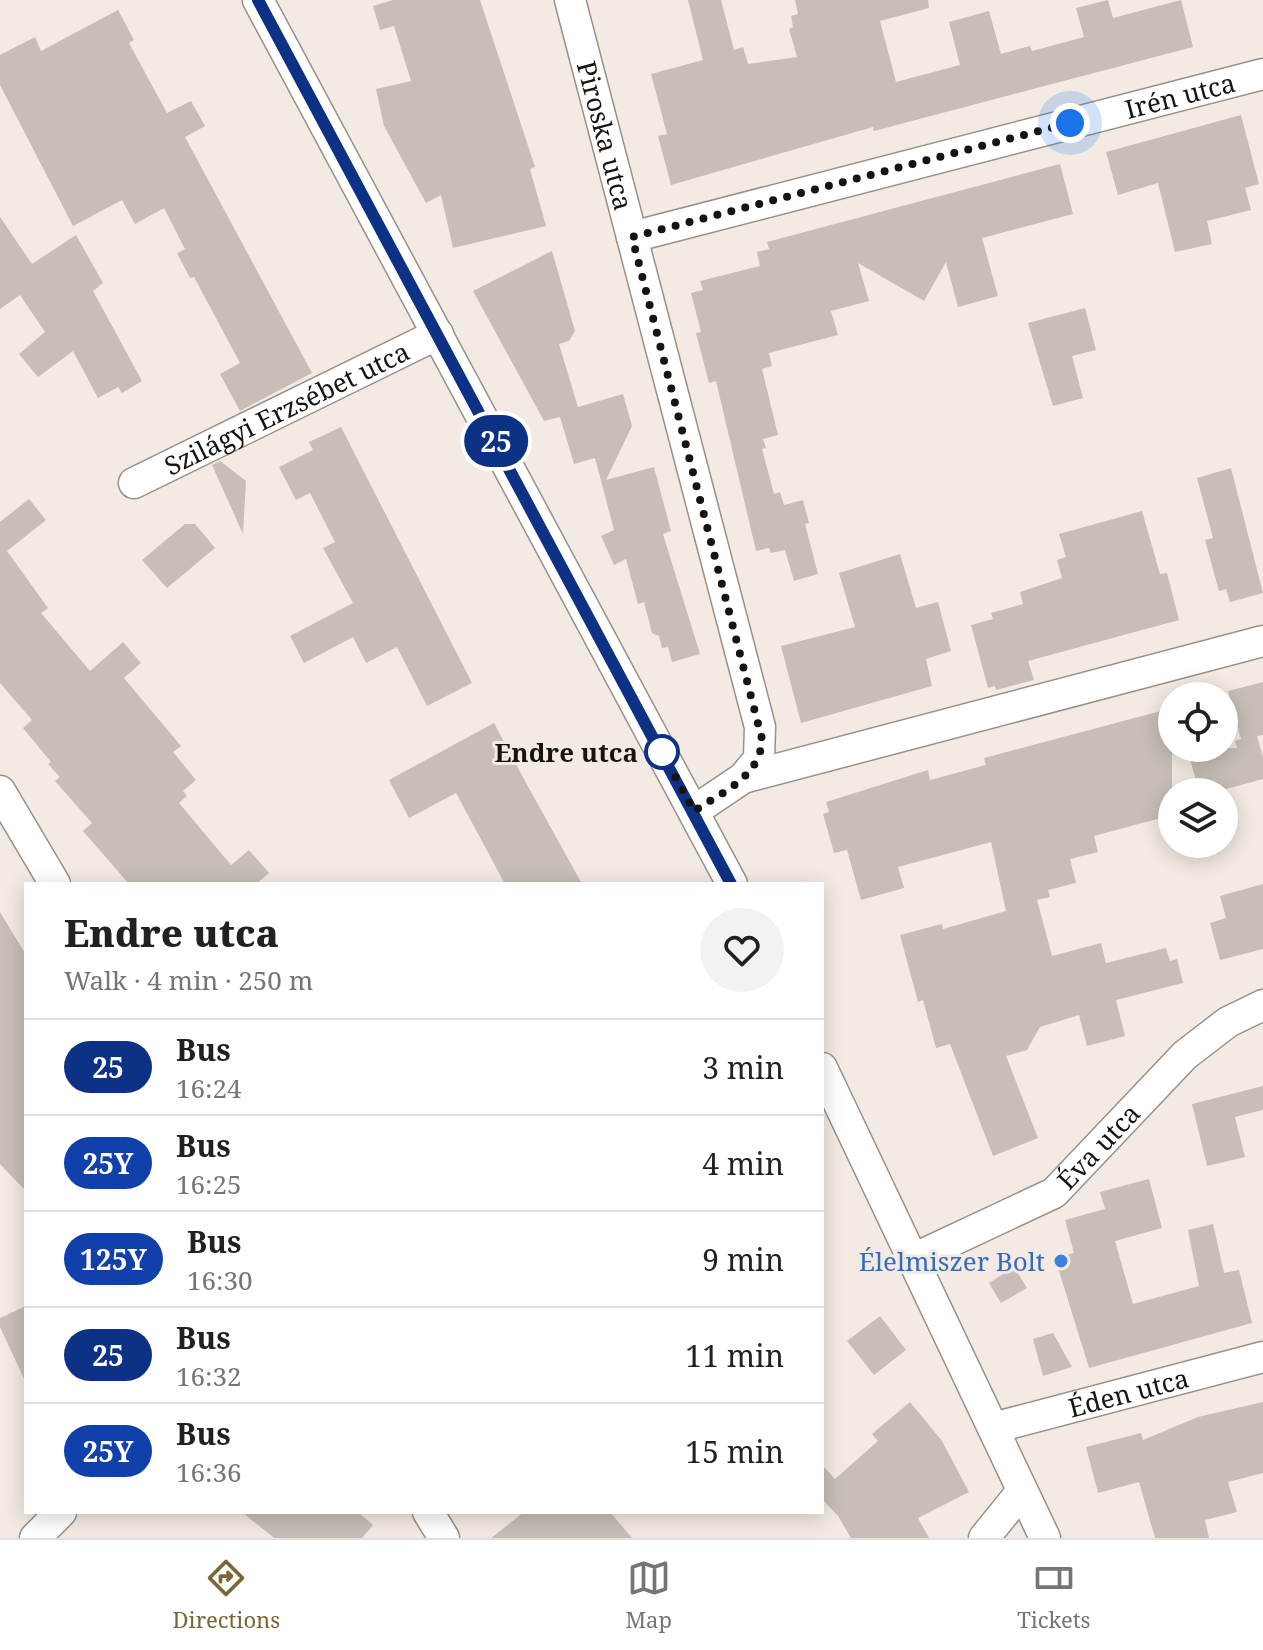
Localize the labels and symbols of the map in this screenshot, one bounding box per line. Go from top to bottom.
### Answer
street label: Piroska utca [569,57,642,214]
street label: Irén utca [1121,64,1239,127]
your location [1050,103,1090,143]
street label: Szilágyi Erzsébet utca [158,333,415,483]
line badge: 25 [460,415,532,467]
place label: Endre utca [494,734,638,770]
marker: Endre utca [645,735,679,769]
street label: Éva utca [1049,1096,1148,1197]
place label: Élelmiszer Bolt [859,1243,1045,1279]
marker: Élelmiszer Bolt [1052,1252,1070,1270]
street label: Éden utca [1064,1359,1192,1425]

